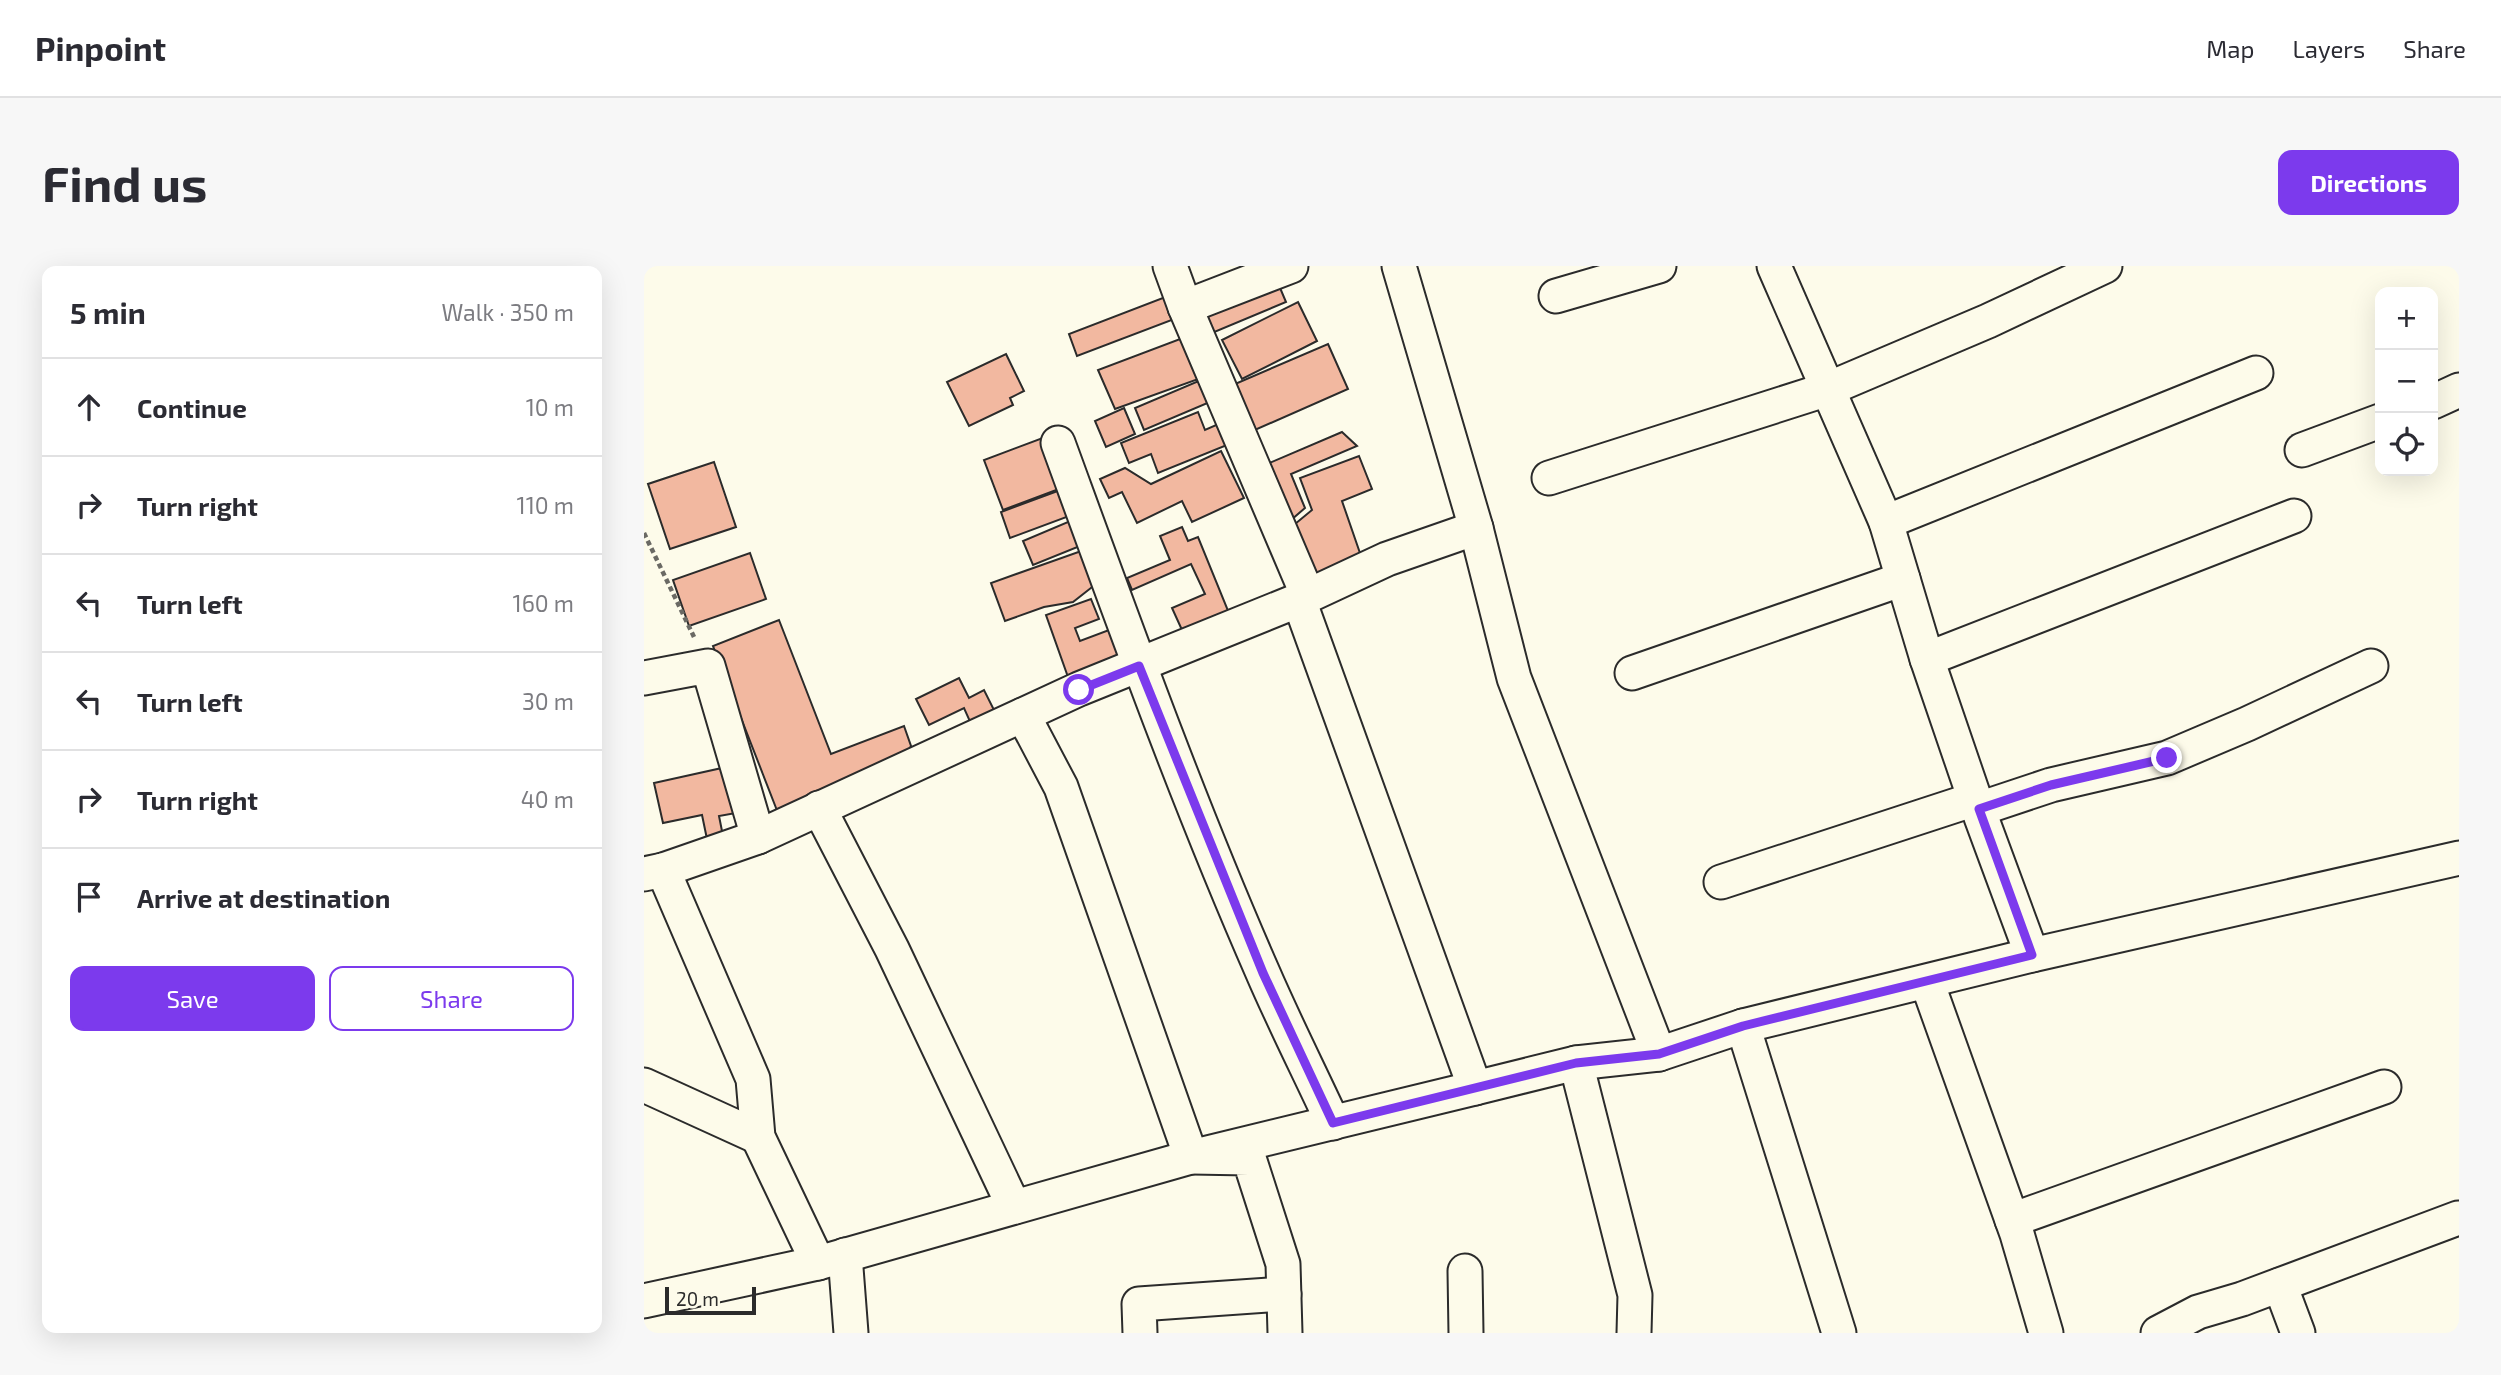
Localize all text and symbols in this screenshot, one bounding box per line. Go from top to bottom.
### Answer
text: Pinpoint [35,28,166,68]
text: Map [2206,34,2254,63]
text: Layers [2292,34,2365,63]
text: Share [2403,34,2466,63]
button: Directions [2278,150,2459,215]
text: Find us [42,153,207,212]
map controls [2375,287,2438,476]
button: + [2375,287,2438,350]
text: 5 min [70,294,146,330]
text: Walk · 350 m [442,298,574,326]
button: − [2375,350,2438,413]
icon: ahead [70,388,108,426]
text: Continue [137,392,247,423]
text: 10 m [526,393,574,421]
button: locate [2375,413,2438,476]
icon: right [70,486,108,524]
text: Turn right [137,490,258,521]
text: 110 m [517,491,574,519]
icon: left [70,584,108,622]
text: Turn left [137,588,243,619]
text: 160 m [513,589,574,617]
route start [1063,674,1094,705]
icon: left [70,682,108,720]
text: Turn left [137,686,243,717]
text: 30 m [522,687,574,715]
route end [2151,742,2182,773]
icon: right [70,780,108,818]
text: Turn right [137,784,258,815]
text: 40 m [521,785,574,813]
icon: arrive [70,878,108,916]
text: Arrive at destination [137,882,390,913]
button: Save [70,966,315,1031]
button: Share [329,966,574,1031]
scale bar [665,1284,756,1316]
text: 20 m [676,1287,719,1310]

